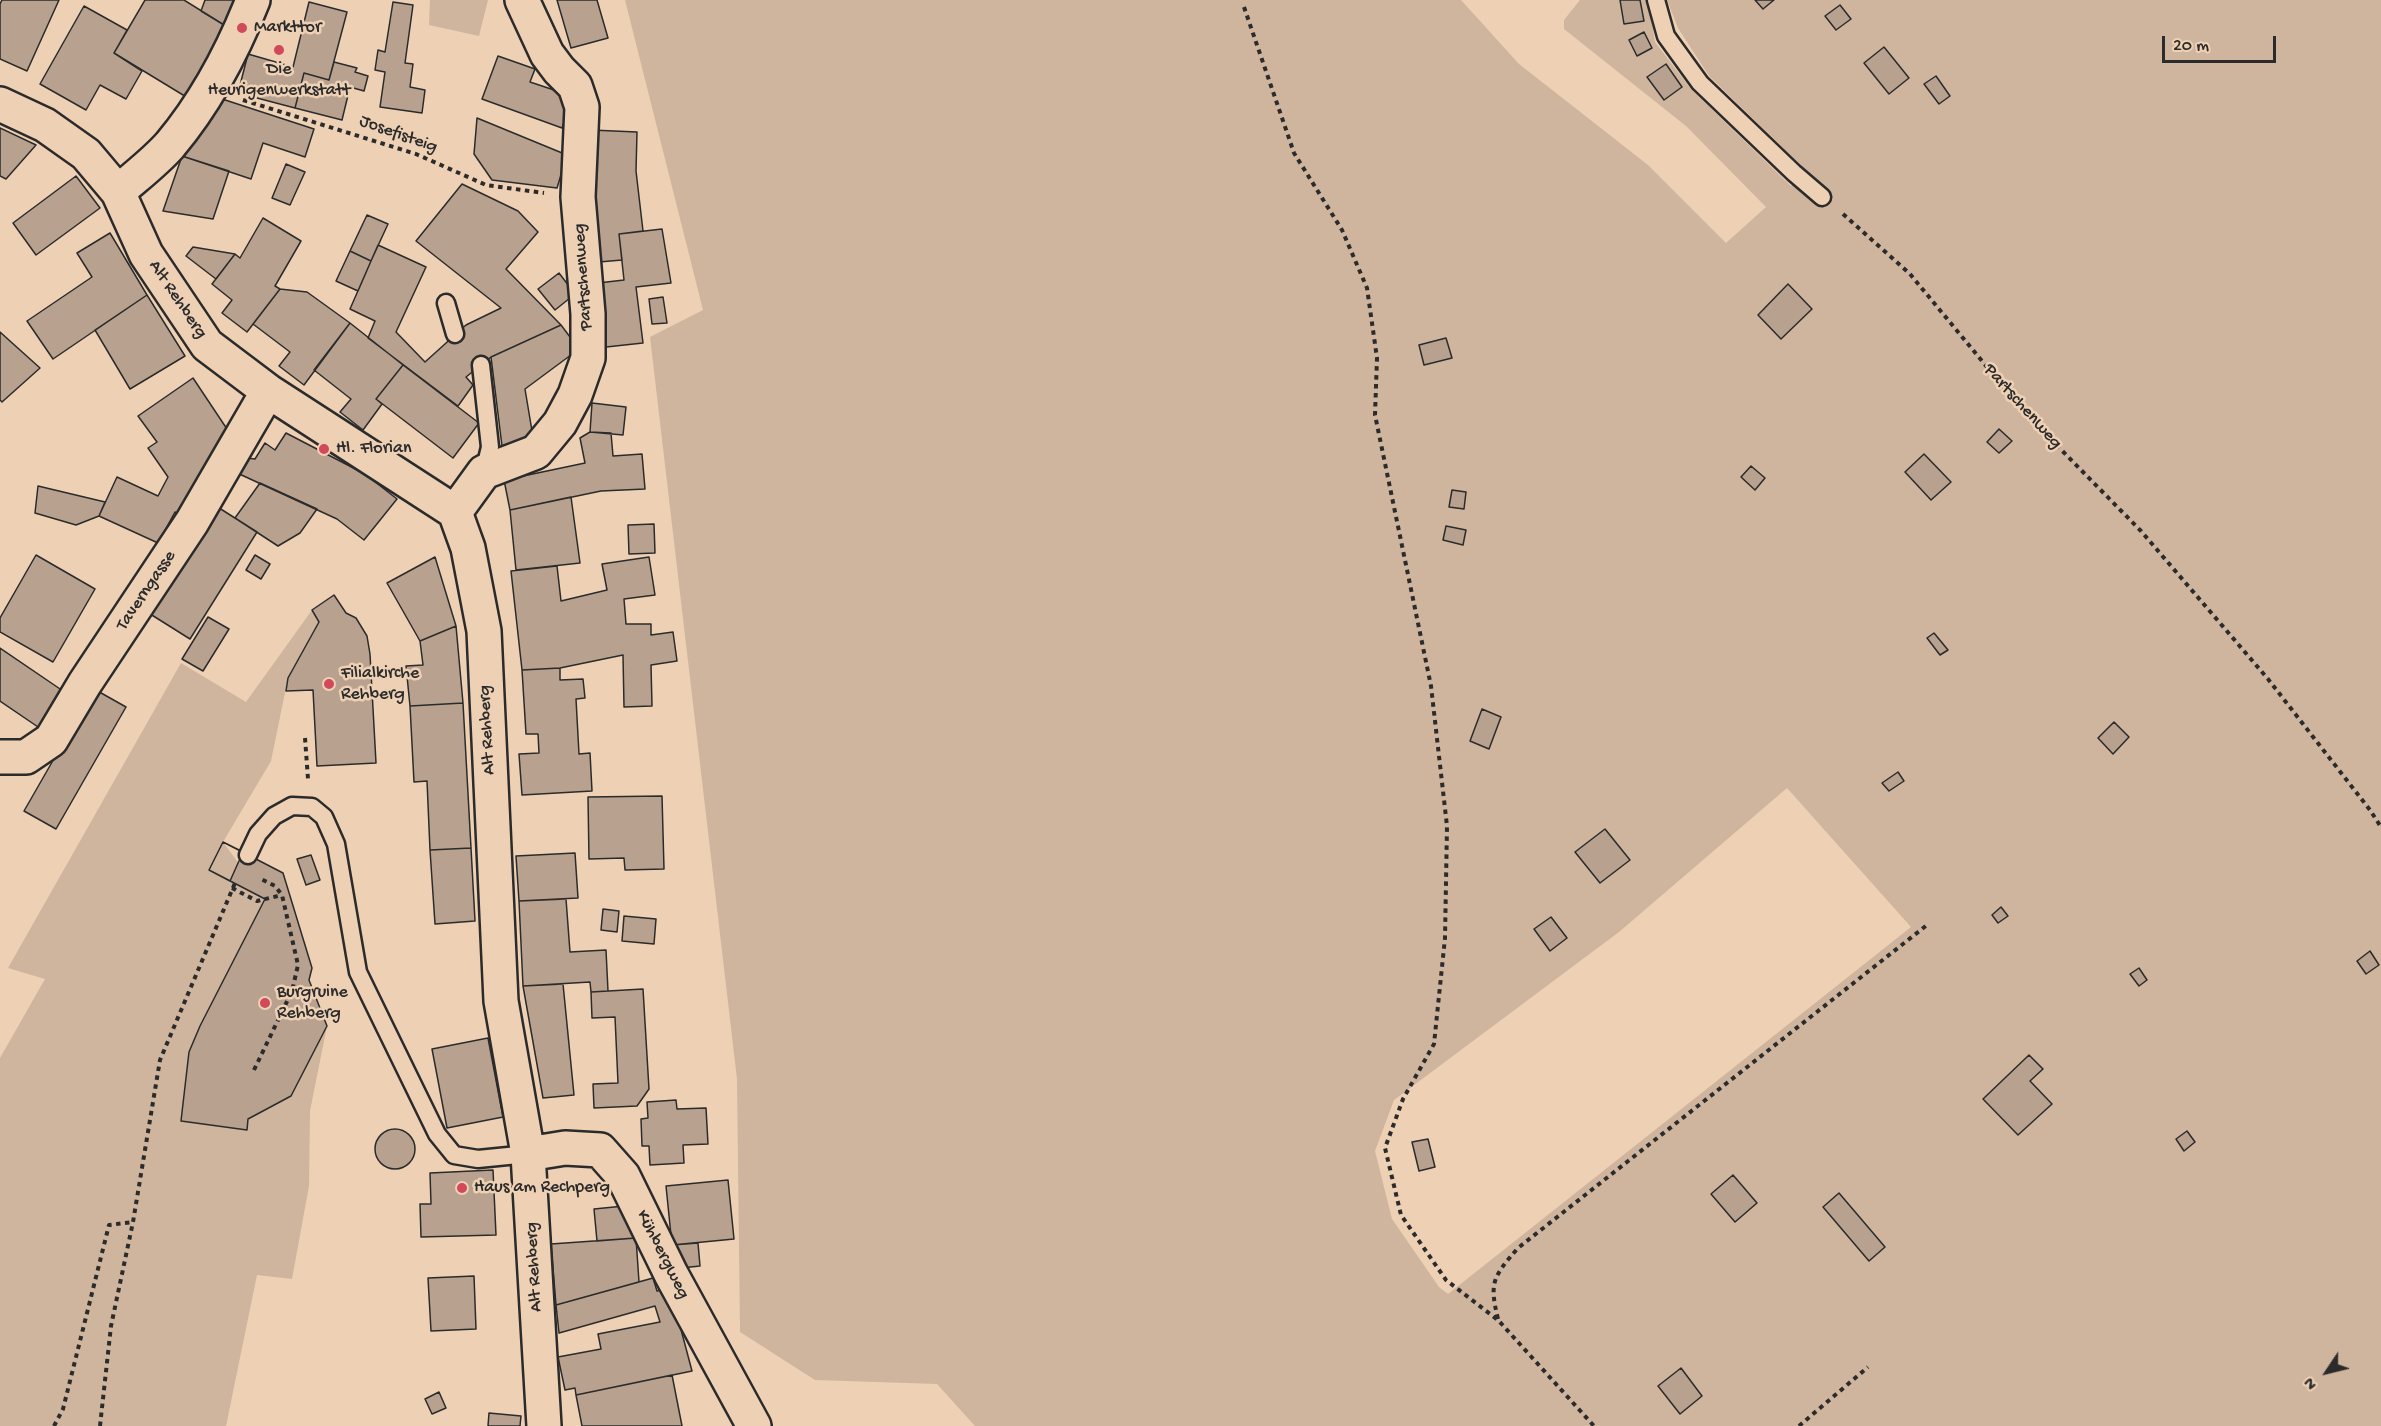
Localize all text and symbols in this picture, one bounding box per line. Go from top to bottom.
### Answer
place label: Markttor [254,17,321,39]
marker: Markttor [235,21,249,35]
scale bar [2165,24,2279,62]
text: 20 m [2173,36,2209,57]
marker: Die Heurigenwerkstatt [272,43,286,57]
place label: Die Heurigenwerkstatt [208,59,350,101]
street label: Josefisteig [356,111,440,159]
street label: Partschenweg [569,223,599,331]
street label: Alt Rehberg [143,257,211,343]
street label: Partschenweg [1978,360,2066,454]
place label: Hl. Florian [336,438,411,460]
marker: Hl. Florian [317,442,331,456]
street label: Taverngasse [112,547,182,635]
place label: Filialkirche Rehberg [341,663,419,706]
marker: Filialkirche Rehberg [322,677,336,691]
street label: Alt Rehberg [475,685,501,775]
place label: Burgruine Rehberg [277,982,348,1024]
marker: Burgruine Rehberg [258,996,272,1010]
place label: Haus am Rechperg [474,1177,610,1199]
marker: Haus am Rechperg [455,1181,469,1195]
street label: Kühbergweg [630,1207,694,1303]
street label: Alt Rehberg [522,1222,548,1312]
north arrow [2297,1342,2357,1402]
text: N [2301,1373,2323,1392]

